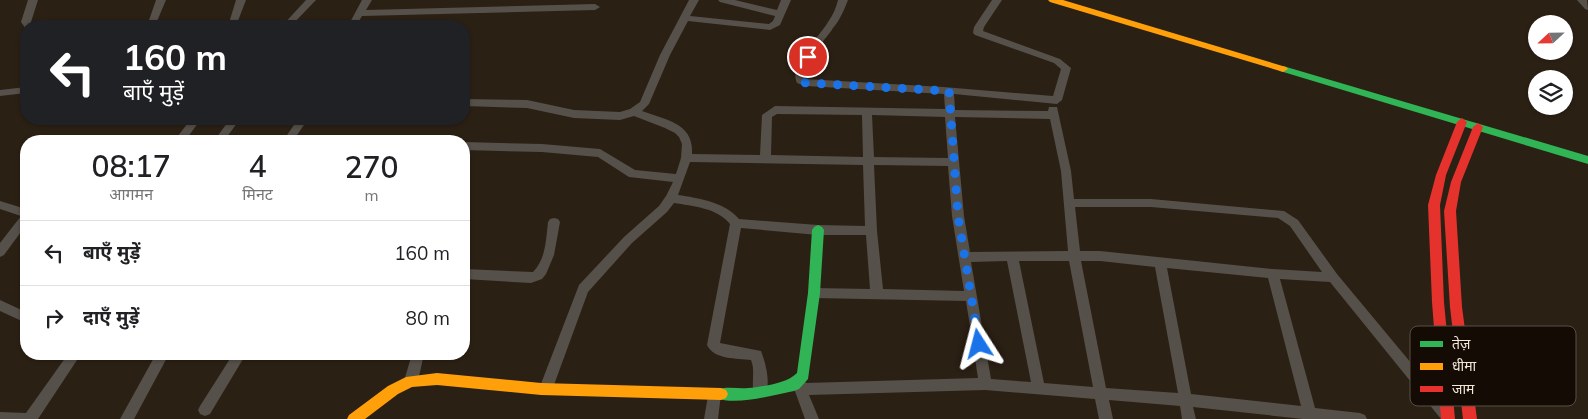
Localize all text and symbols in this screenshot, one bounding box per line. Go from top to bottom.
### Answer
north arrow [1528,15,1572,60]
map controls [1528,15,1573,115]
text: 160 m [123,35,227,79]
pin [787,36,829,78]
icon: left [40,40,105,105]
icon: arrive [794,43,822,71]
button: layers [1528,70,1573,115]
text: बाएँ मुड़ें [123,78,184,106]
text: 08:17 [92,147,171,185]
text: 4 [249,147,267,185]
text: 270 [344,148,398,186]
text: आगमन [109,184,153,204]
text: मिनट [242,184,273,204]
text: m [364,185,378,205]
icon: left [40,239,68,267]
text: बाएँ मुड़ें [83,240,140,264]
text: 160 m [394,241,450,265]
icon: right [40,304,68,332]
text: दाएँ मुड़ें [83,305,139,329]
text: 80 m [406,306,450,330]
position arrow [952,317,1004,369]
legend [1410,326,1576,406]
text: तेज़ [1452,335,1471,353]
text: धीमा [1452,357,1477,375]
text: जाम [1452,380,1475,398]

